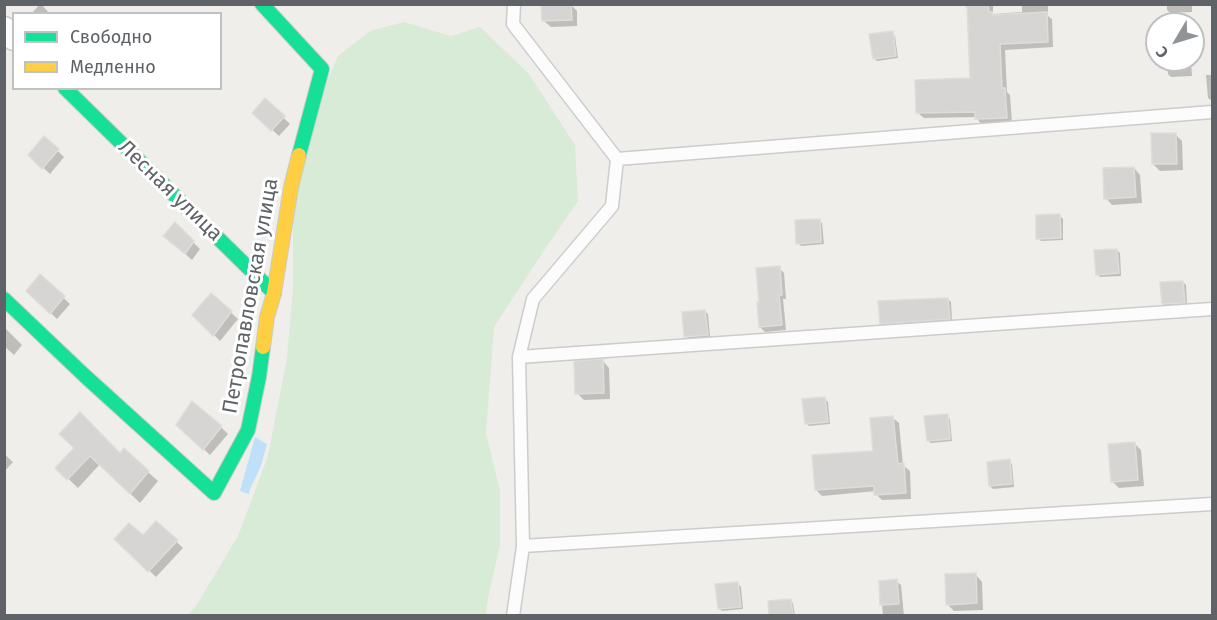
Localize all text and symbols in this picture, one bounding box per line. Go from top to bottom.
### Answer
legend [12,12,222,90]
north arrow [1145,12,1205,72]
text: Свободно [70,26,152,48]
text: С [1152,43,1172,62]
text: Медленно [70,56,156,78]
street label: Лесная улица [113,135,227,247]
street label: Петропавловская улица [218,176,284,416]

